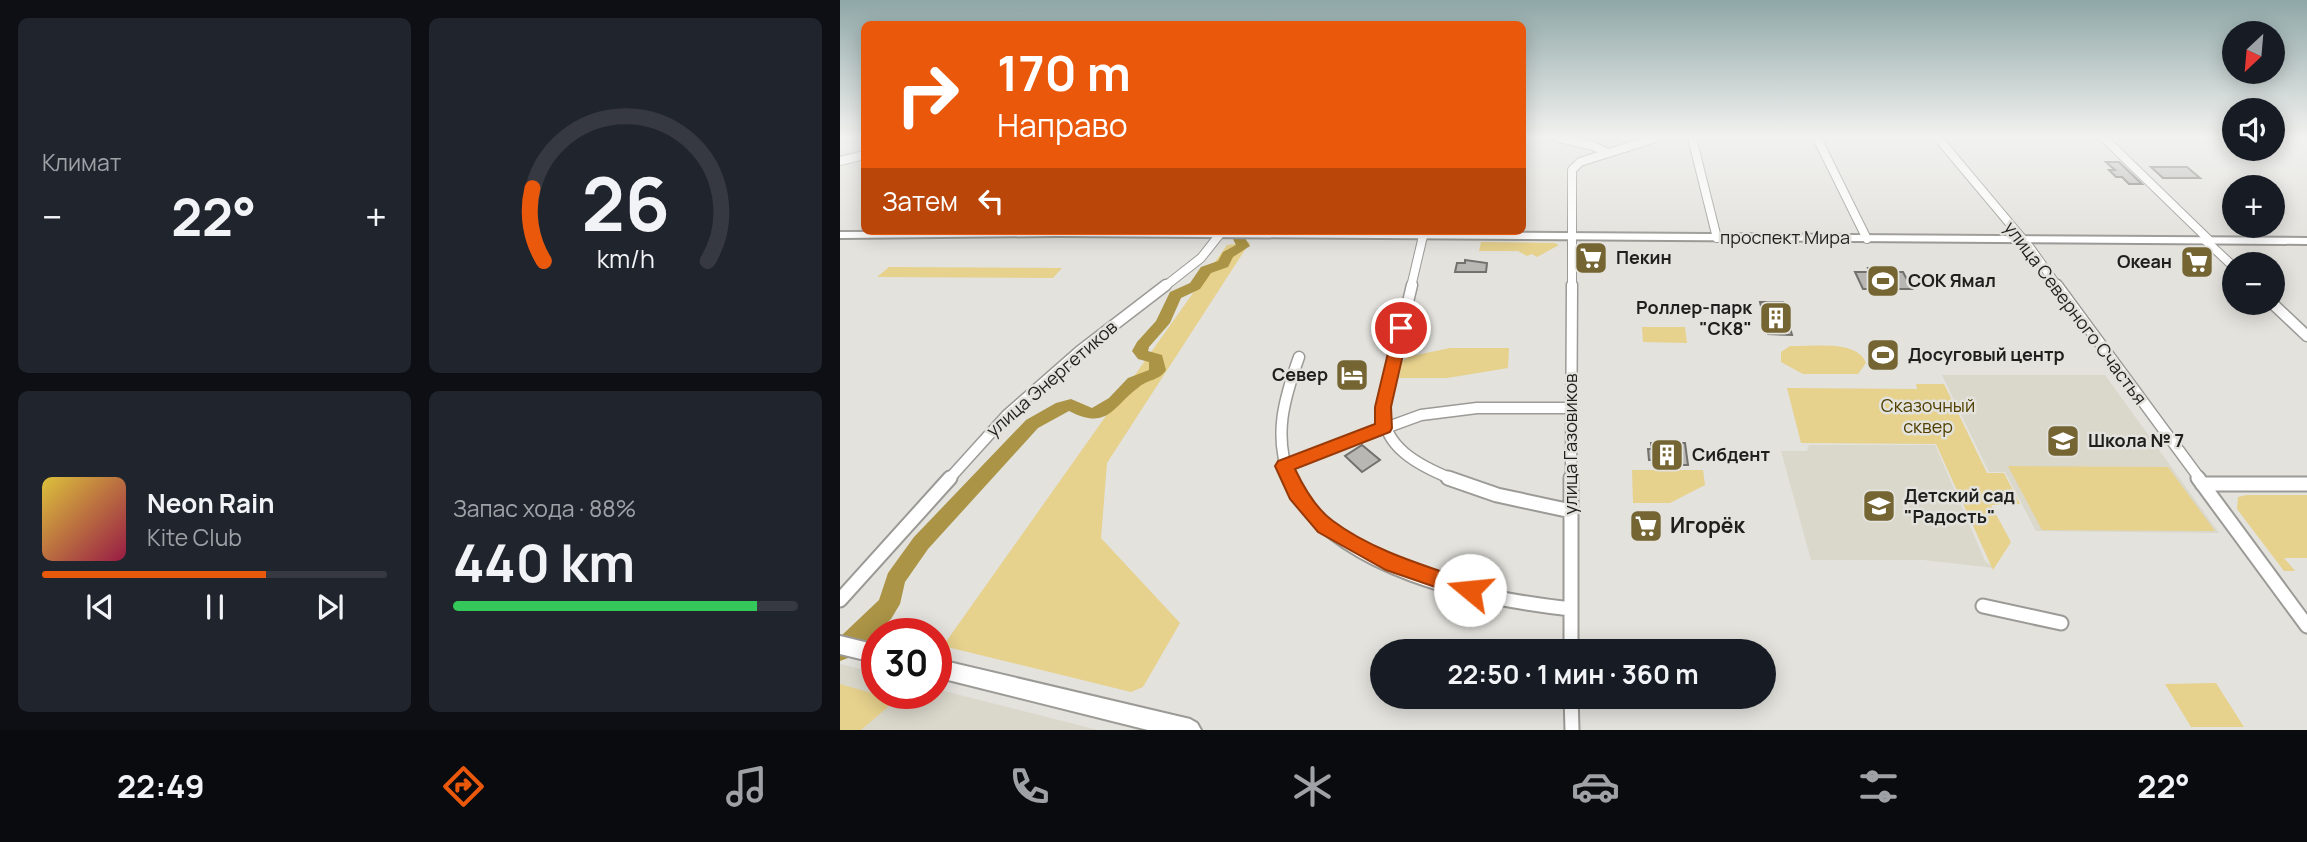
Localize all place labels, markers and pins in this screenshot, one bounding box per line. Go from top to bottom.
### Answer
supermarket icon: Пекин [1572,239,1610,277]
supermarket icon: Океан [2178,243,2216,281]
place label: Пекин [1616,245,1672,269]
place label: Океан [2117,249,2172,273]
sports icon: СОК Ямал [1864,262,1902,300]
place label: СОК Ямал [1908,268,1996,292]
place label: Роллер-парк "СК8" [1636,295,1753,340]
pin [1371,298,1431,358]
building icon: Роллер-парк "СК8" [1757,299,1795,337]
sports icon: Досуговый центр [1864,336,1902,374]
place label: Досуговый центр [1908,342,2065,366]
hotel icon: Север [1333,356,1371,394]
place label: Север [1272,362,1328,386]
school or university icon: Школа № 7 [2044,422,2082,460]
place label: Школа № 7 [2088,428,2184,452]
building icon: Сибдент [1648,436,1686,474]
place label: Сибдент [1692,442,1770,466]
place label: Детский сад "Радость" [1904,483,2015,528]
school or university icon: Детский сад "Радость" [1860,487,1898,525]
supermarket icon: Игорёк [1627,507,1665,545]
place label: Игорёк [1670,511,1746,539]

